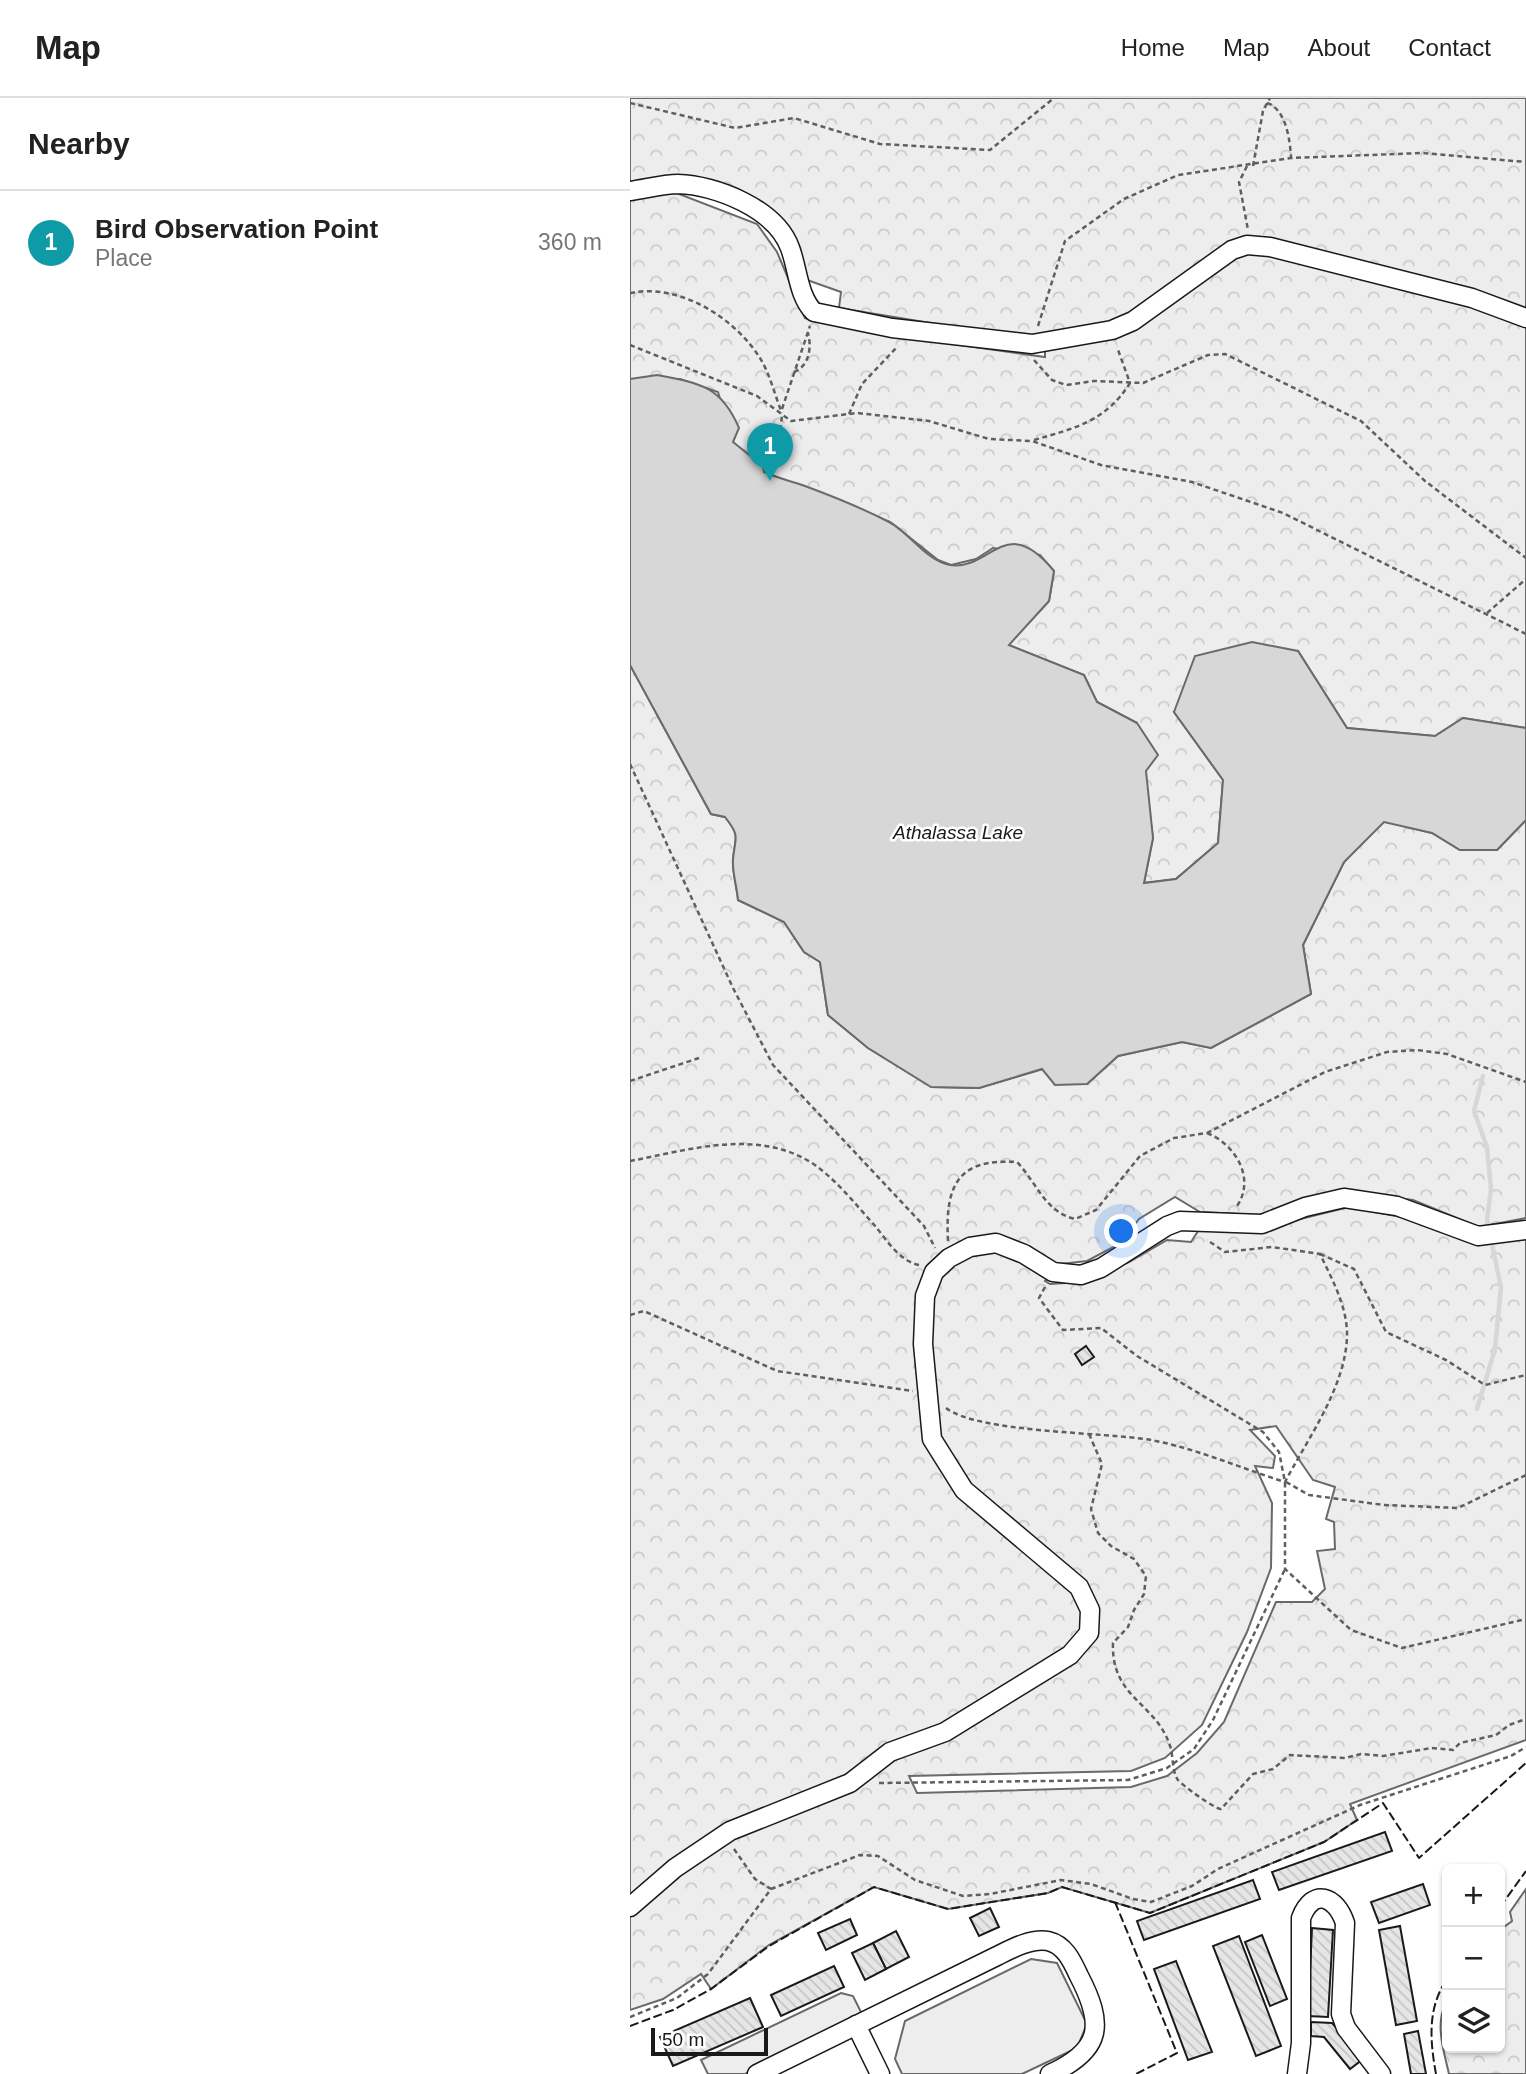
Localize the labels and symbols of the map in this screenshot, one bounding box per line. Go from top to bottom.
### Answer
pin: 1 [747,423,793,481]
water label: Athalassa Lake [892,822,1023,843]
your location [1104,1214,1138,1248]
scale bar [651,2025,768,2057]

